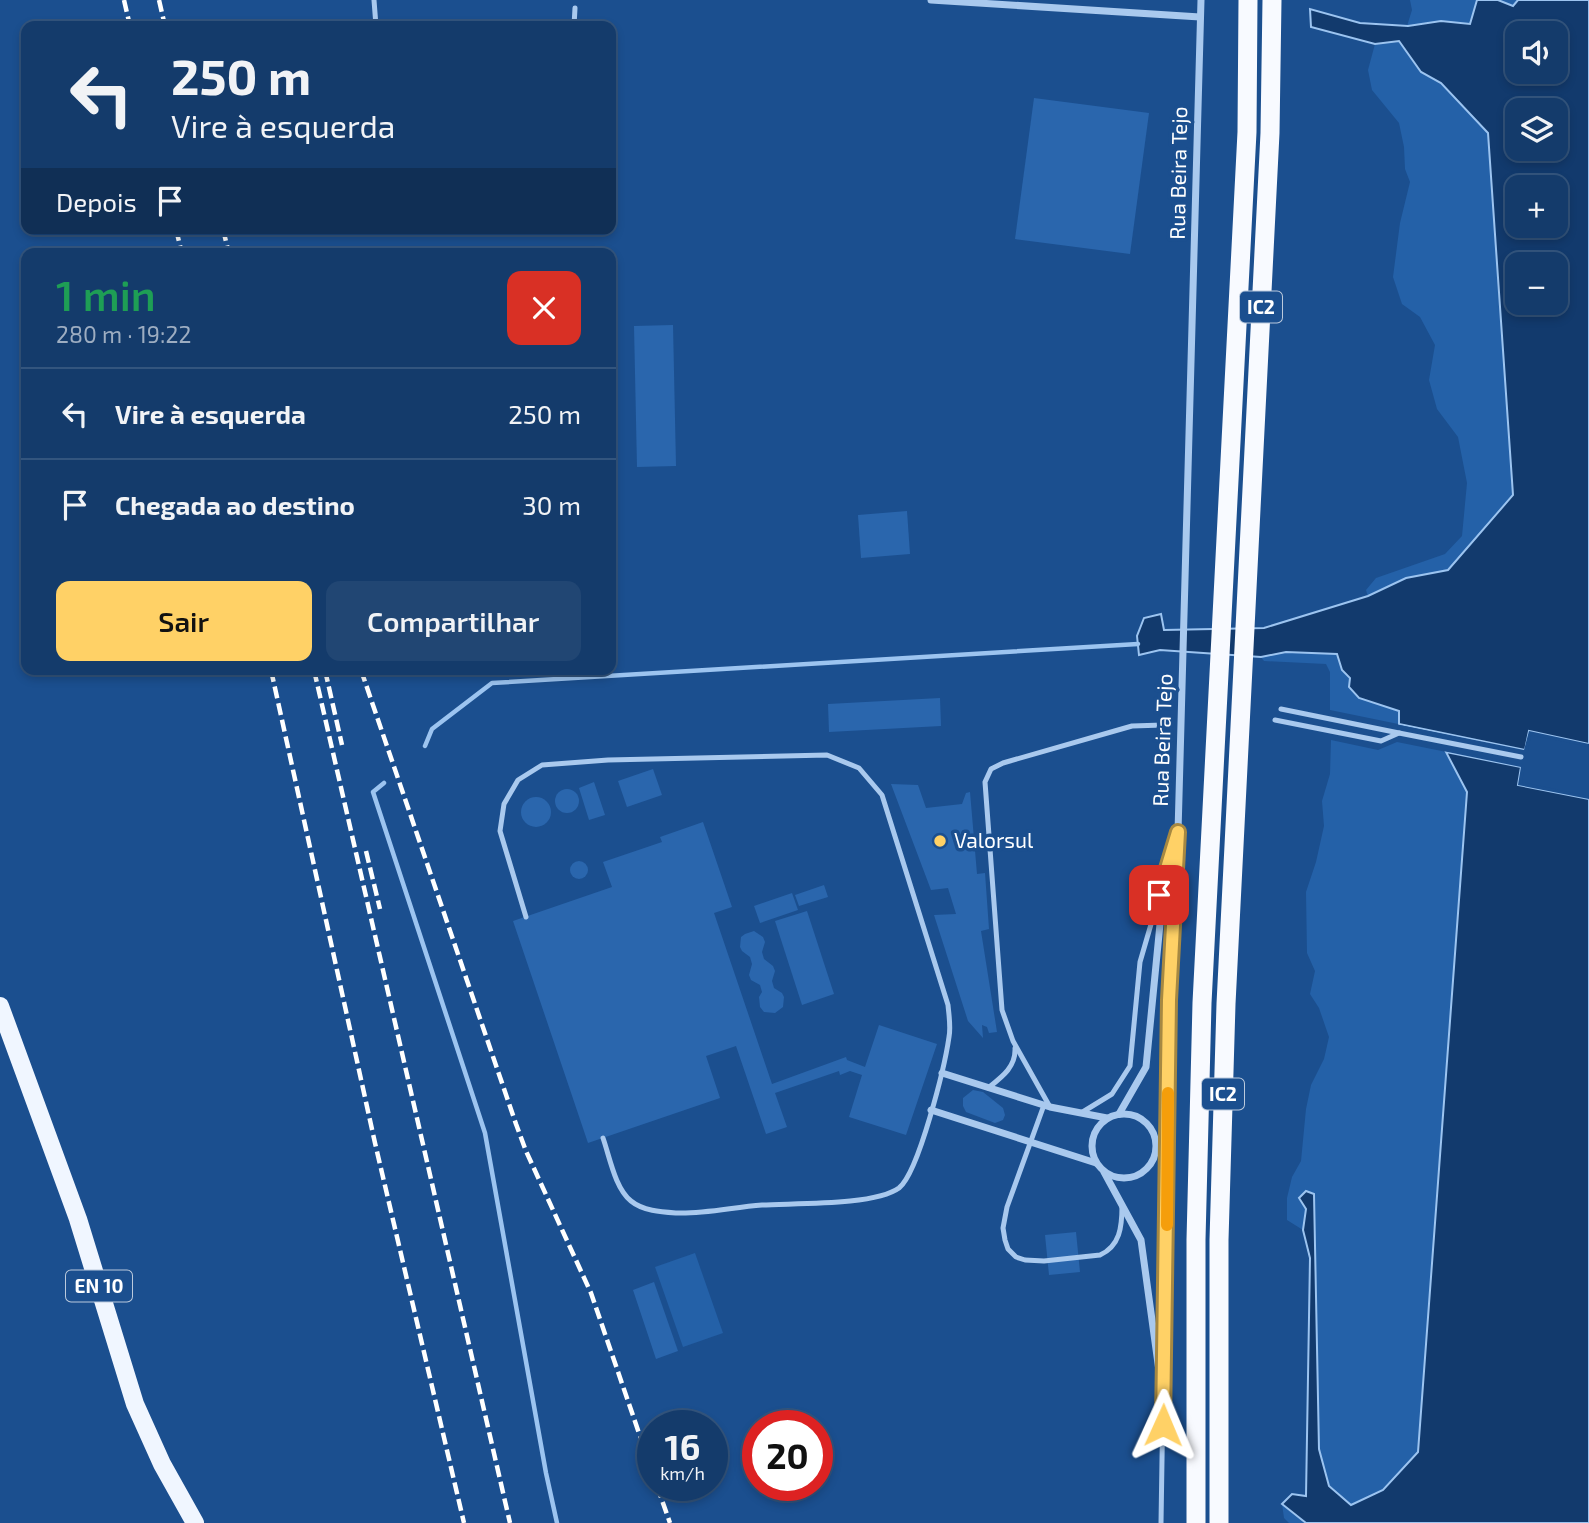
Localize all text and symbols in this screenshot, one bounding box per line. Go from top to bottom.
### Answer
map controls [1505,21,1568,315]
button: sound [1505,21,1568,84]
text: 250 m [171,46,311,105]
icon: left [56,49,147,140]
button: layers [1505,98,1568,161]
text: Vire à esquerda [171,106,395,144]
street label: Rua Beira Tejo [1164,106,1192,240]
button: + [1505,175,1568,238]
icon: arrive [151,182,189,220]
text: Depois [56,186,137,217]
button: − [1505,252,1568,315]
text: 1 min [56,269,156,319]
button: close [507,271,581,345]
road number: IC2 [1240,292,1282,322]
text: 280 m · 19:22 [56,320,191,348]
icon: left [56,395,94,433]
text: Vire à esquerda [115,398,306,429]
text: 250 m [508,398,581,429]
icon: arrive [56,486,94,524]
text: Chegada ao destino [115,489,355,520]
text: 30 m [522,489,581,520]
button: Sair [56,581,312,661]
button: Compartilhar [326,581,581,661]
street label: Rua Beira Tejo [1147,673,1177,807]
place label: Valorsul [954,827,1034,852]
marker: Valorsul [932,833,948,849]
pin [1129,865,1189,925]
icon: arrive [1140,876,1178,914]
road number: IC2 [1202,1078,1244,1110]
road number: EN 10 [66,1270,132,1302]
position arrow [1126,1388,1200,1462]
speed limit sign: 20 [742,1410,833,1501]
text: 16 [665,1425,700,1467]
text: km/h [660,1462,705,1484]

